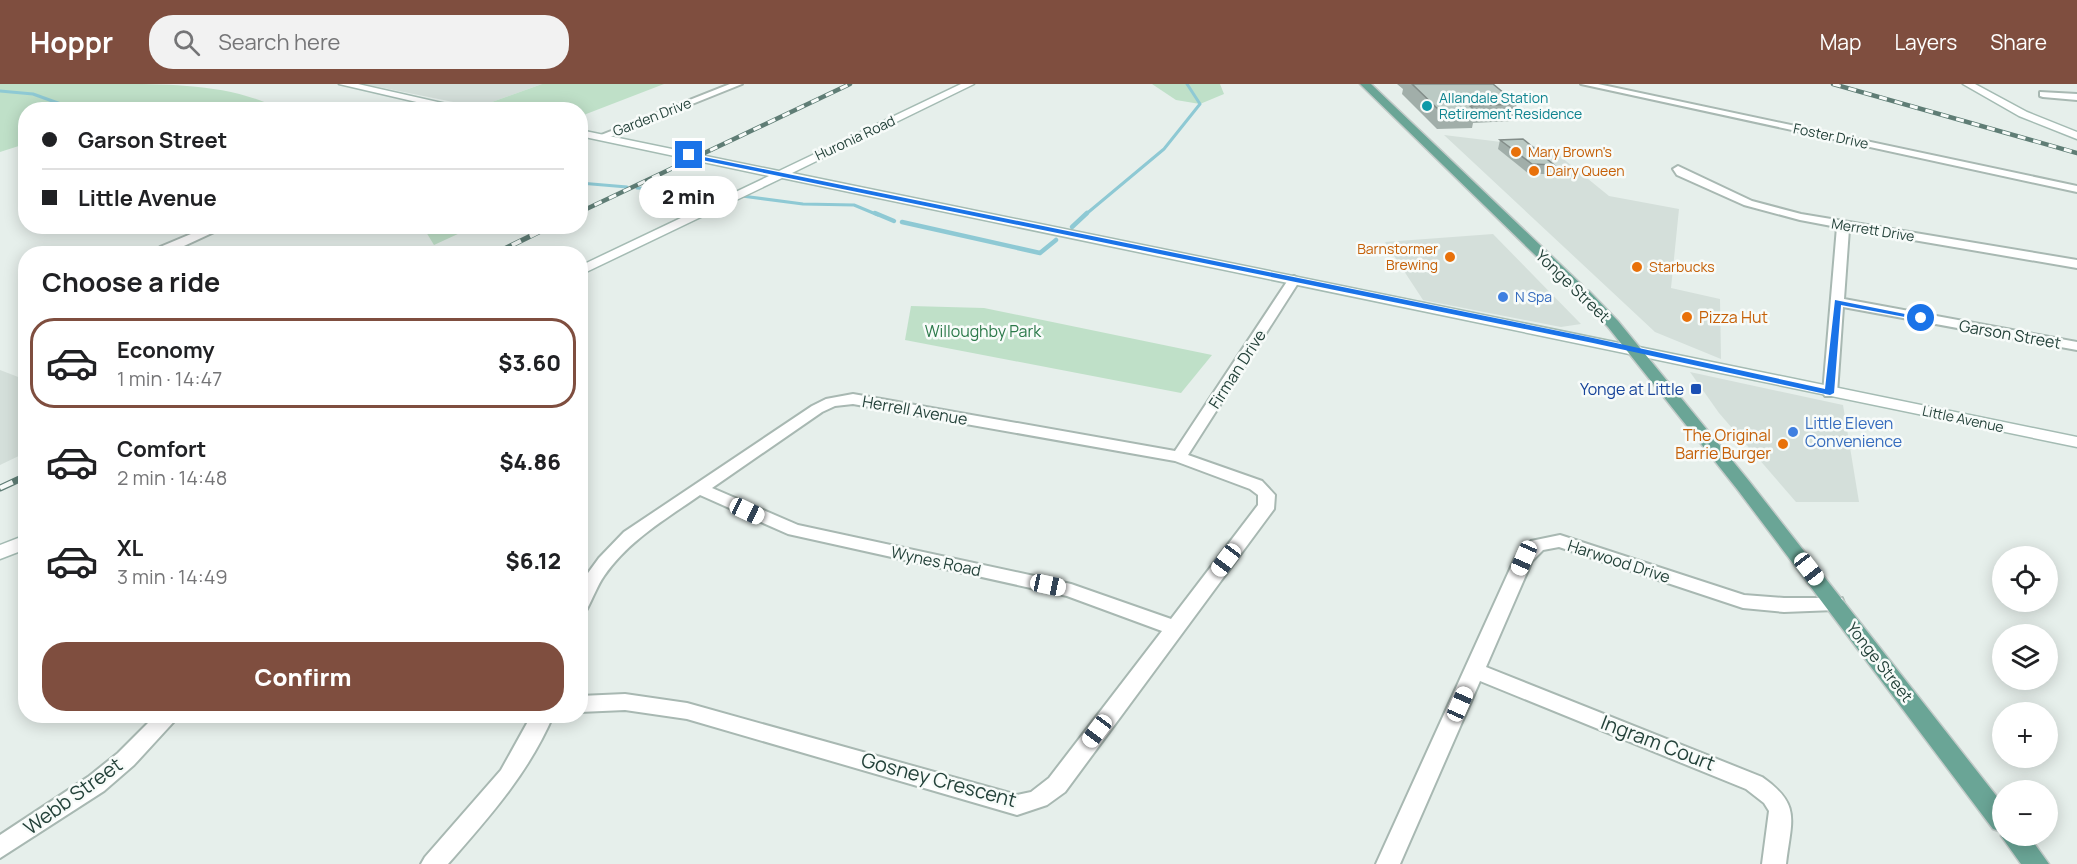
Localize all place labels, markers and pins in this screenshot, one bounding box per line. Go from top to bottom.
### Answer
place label: Allandale Station Retirement Residence [1439,88,1582,123]
marker: Allandale Station Retirement Residence [1420,99,1434,113]
place label: Mary Brown's [1528,142,1612,161]
marker: Mary Brown's [1509,145,1523,159]
place label: Dairy Queen [1546,161,1625,180]
marker: Dairy Queen [1527,164,1541,178]
place label: Barnstormer Brewing [1357,239,1438,274]
marker: Barnstormer Brewing [1443,250,1457,264]
place label: Starbucks [1649,257,1715,276]
marker: Starbucks [1630,260,1644,274]
place label: N Spa [1515,287,1552,306]
marker: N Spa [1496,290,1510,304]
place label: Pizza Hut [1699,306,1768,328]
marker: Pizza Hut [1680,310,1694,324]
place label: Yonge at Little [1580,378,1684,400]
marker: Yonge at Little [1689,382,1703,396]
place label: Little Eleven Convenience [1805,412,1902,452]
place label: The Original Barrie Burger [1675,424,1771,464]
marker: Little Eleven Convenience [1786,425,1800,439]
marker: The Original Barrie Burger [1776,437,1790,451]

